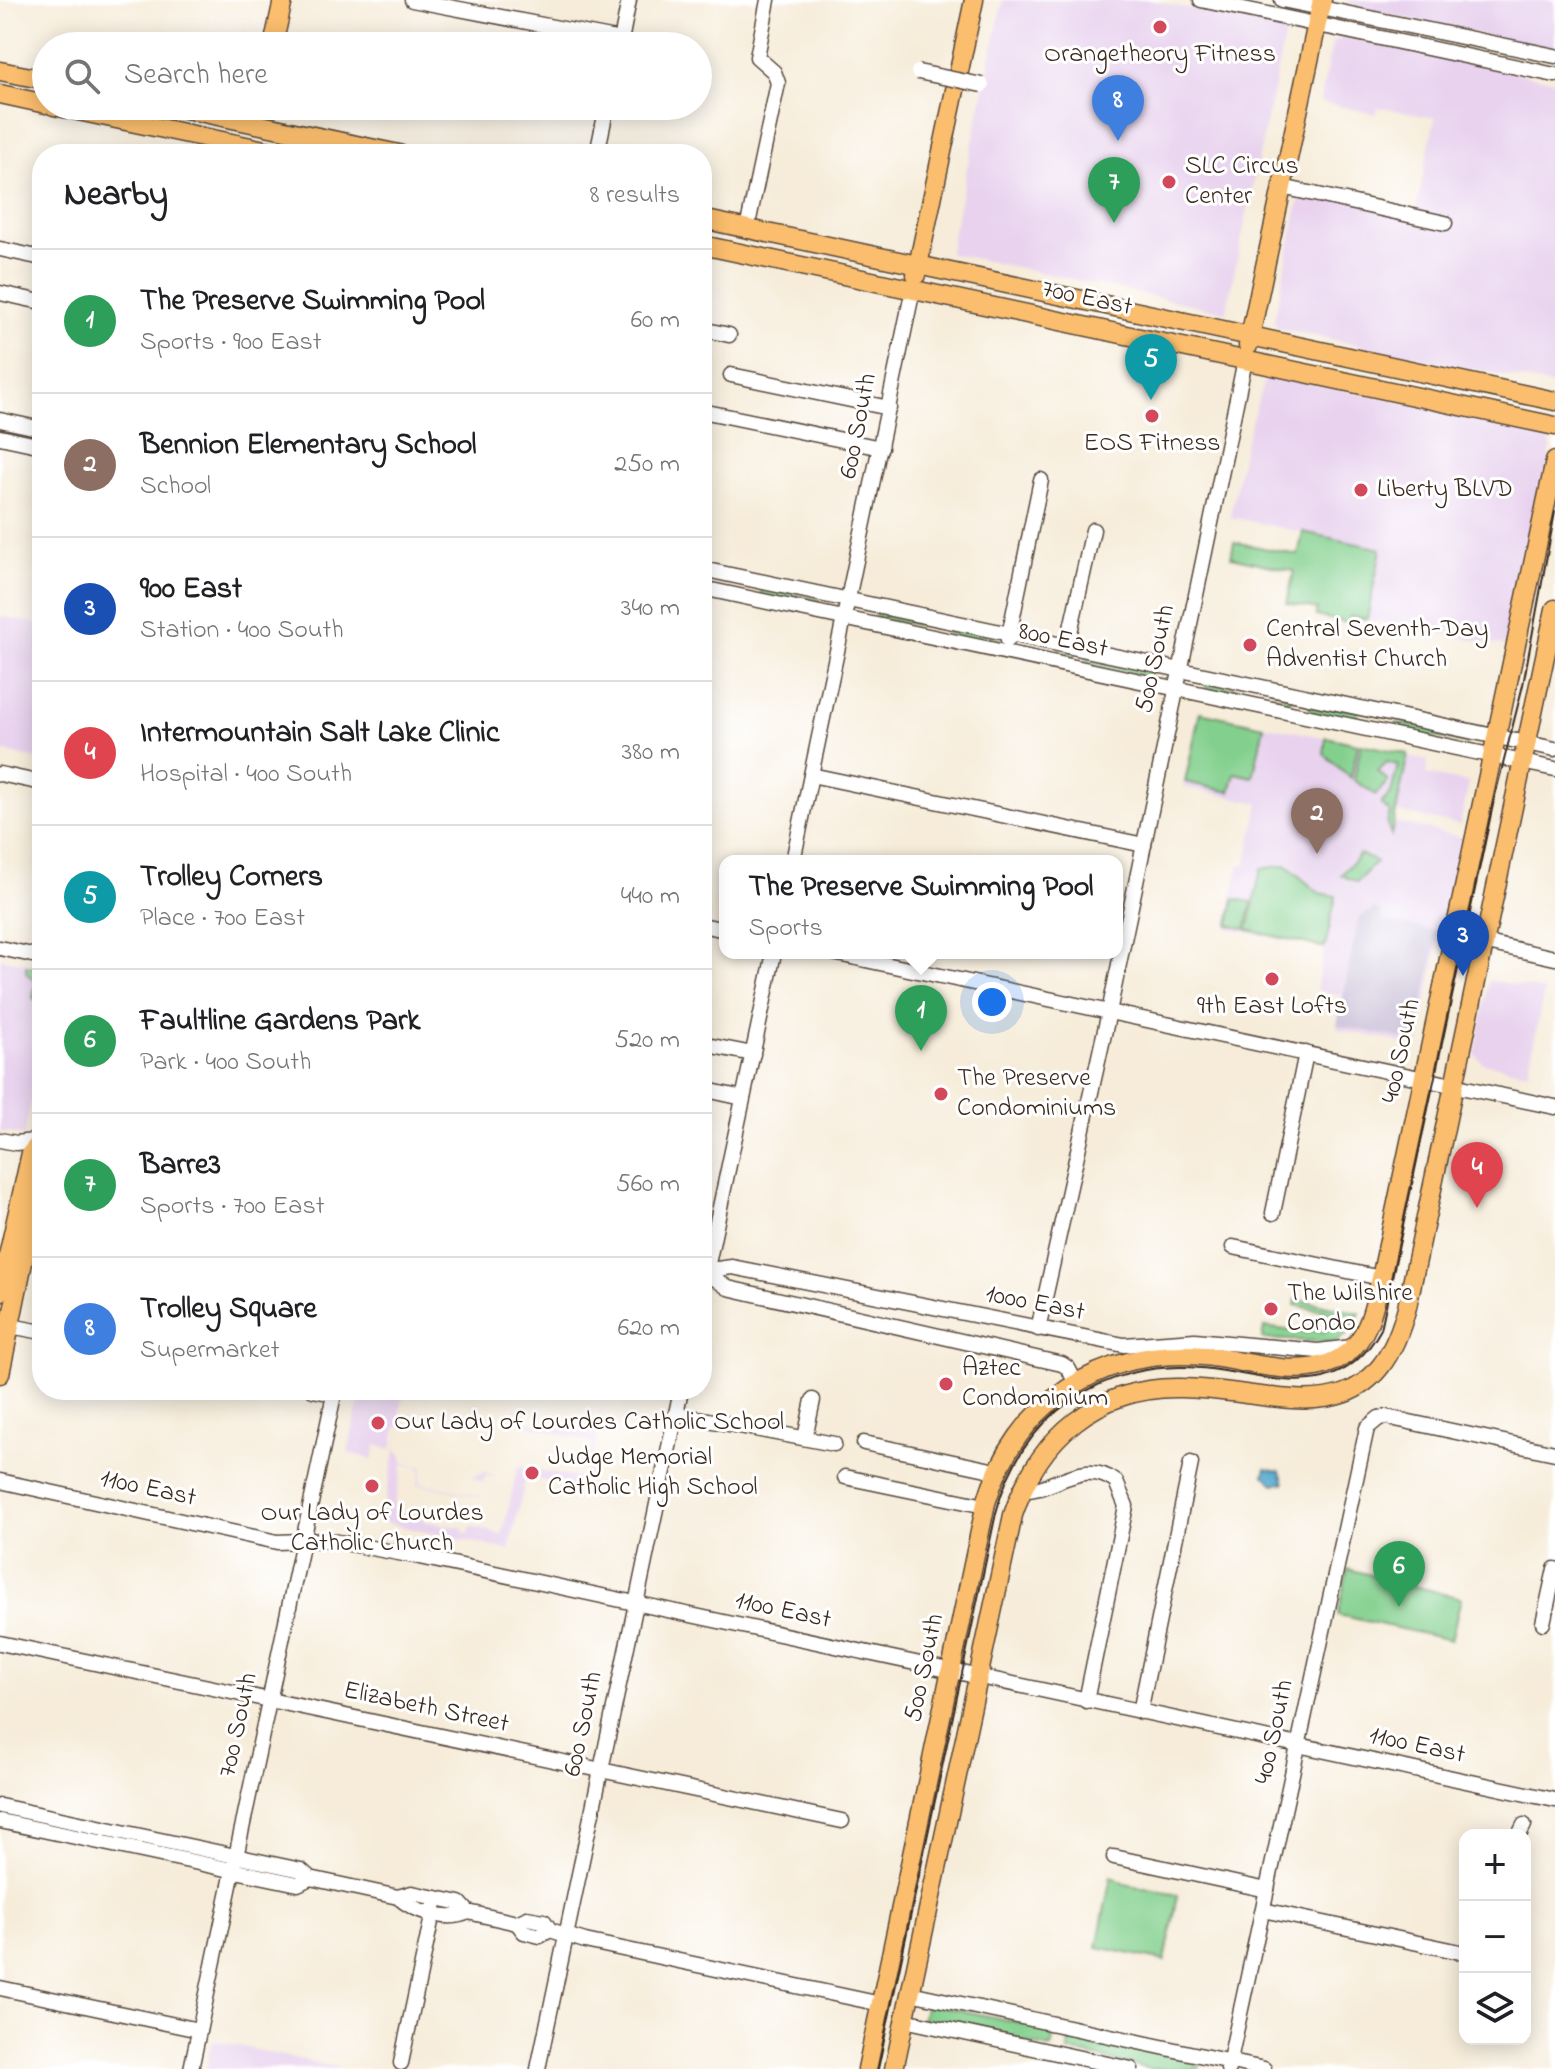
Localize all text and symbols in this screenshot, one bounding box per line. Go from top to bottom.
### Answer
marker: Orangetheory Fitness [1151,18,1169,36]
search box [32,32,712,120]
place label: Orangetheory Fitness [1044,36,1276,74]
icon: search [60,54,104,98]
text: Search here [124,54,268,98]
pin: 8 [1092,75,1144,141]
place label: SLC Circus Center [1185,148,1299,216]
pin: 7 [1088,157,1140,223]
text: Nearby [64,171,168,221]
marker: SLC Circus Center [1160,173,1178,191]
text: 8 results [590,177,680,215]
street label: 700 East [1038,271,1136,327]
text: The Preserve Swimming Pool [140,280,485,324]
text: 1 [86,302,94,340]
text: 60 m [631,302,680,340]
text: Sports · 900 East [140,324,321,362]
pin: 5 [1125,334,1177,400]
street label: 600 South [830,370,888,482]
marker: EOS Fitness [1143,407,1161,425]
text: Bennion Elementary School [140,424,477,468]
place label: EOS Fitness [1083,425,1221,463]
text: 2 [84,446,96,484]
text: 250 m [614,446,680,484]
text: School [140,468,211,506]
place label: Liberty BLVD [1377,471,1513,509]
marker: Liberty BLVD [1352,481,1370,499]
text: 900 East [140,568,242,612]
text: 3 [85,590,95,628]
text: 340 m [621,590,680,628]
street label: 500 South [1126,601,1186,717]
place label: Central Seventh-Day Adventist Church [1266,611,1488,679]
text: Station · 400 South [140,612,344,650]
street label: 800 East [1015,613,1111,669]
marker: Central Seventh-Day Adventist Church [1241,636,1259,654]
text: Intermountain Salt Lake Clinic [140,712,499,756]
text: 4 [85,734,95,772]
text: 380 m [622,734,680,772]
text: Hospital · 400 South [140,756,352,794]
pin: 2 [1291,788,1343,854]
popup [719,855,1123,959]
text: Trolley Corners [140,856,323,900]
text: The Preserve Swimming Pool [748,866,1094,910]
text: 5 [83,878,97,916]
text: 440 m [621,878,680,916]
text: Place · 700 East [140,900,305,938]
text: Sports [748,910,823,948]
pin: 3 [1437,910,1489,976]
marker: 9th East Lofts [1263,970,1281,988]
your location [972,982,1012,1022]
pin: 1 [895,985,947,1051]
place label: 9th East Lofts [1197,988,1347,1026]
street label: 400 South [1372,995,1432,1107]
text: Faultline Gardens Park [140,1000,420,1044]
text: 6 [84,1022,96,1060]
text: 520 m [614,1022,680,1060]
text: Park · 400 South [140,1044,311,1082]
place label: The Preserve Condominiums [957,1060,1116,1128]
marker: The Preserve Condominiums [932,1085,950,1103]
pin: 4 [1451,1142,1503,1208]
text: Barre3 [140,1144,221,1188]
text: 7 [85,1166,95,1204]
text: 560 m [616,1166,680,1204]
text: Sports · 700 East [140,1188,324,1226]
place label: The Wilshire Condo [1287,1275,1413,1343]
street label: 1000 East [982,1276,1088,1332]
text: Trolley Square [140,1288,317,1332]
marker: The Wilshire Condo [1262,1300,1280,1318]
text: 8 [85,1310,95,1348]
text: 620 m [618,1310,680,1348]
text: Supermarket [140,1332,279,1370]
place label: Aztec Condominium [962,1350,1108,1418]
marker: Aztec Condominium [937,1375,955,1393]
place label: Our Lady of Lourdes Catholic School [394,1404,784,1442]
marker: Our Lady of Lourdes Catholic School [369,1414,387,1432]
place label: Judge Memorial Catholic High School [548,1439,758,1507]
street label: 1100 East [96,1460,200,1518]
marker: Judge Memorial Catholic High School [523,1464,541,1482]
marker: Our Lady of Lourdes Catholic Church [363,1477,381,1495]
place label: Our Lady of Lourdes Catholic Church [260,1495,484,1563]
pin: 6 [1373,1541,1425,1607]
street label: 1100 East [731,1582,835,1640]
street label: 500 South [895,1610,955,1726]
street label: 600 South [554,1668,614,1780]
street label: 700 South [209,1669,269,1781]
street label: Elizabeth Street [340,1672,512,1744]
street label: 400 South [1245,1676,1305,1788]
street label: 1100 East [1365,1717,1469,1775]
map controls [1459,1829,1531,2045]
button: + [1459,1829,1531,1901]
button: − [1459,1901,1531,1973]
button: layers [1459,1973,1531,2045]

